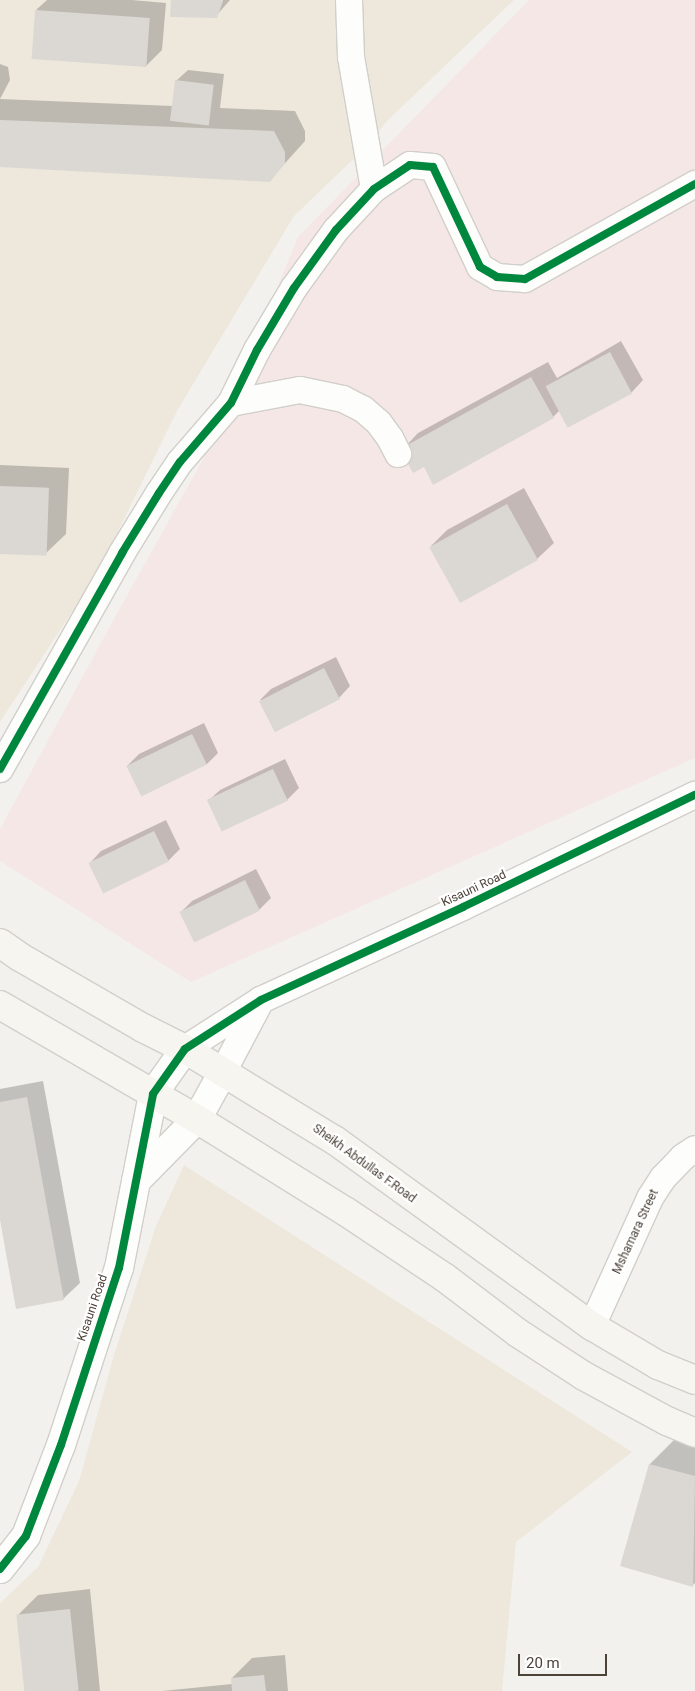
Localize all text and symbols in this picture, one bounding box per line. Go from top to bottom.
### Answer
street label: Kisauni Road [439,868,509,910]
street label: Sheikh Abdullas F.Road [310,1122,418,1206]
street label: Mshamara Street [610,1187,662,1277]
street label: Kisauni Road [75,1273,111,1343]
scale bar [520,1644,609,1676]
text: 20 m [526,1654,560,1672]

